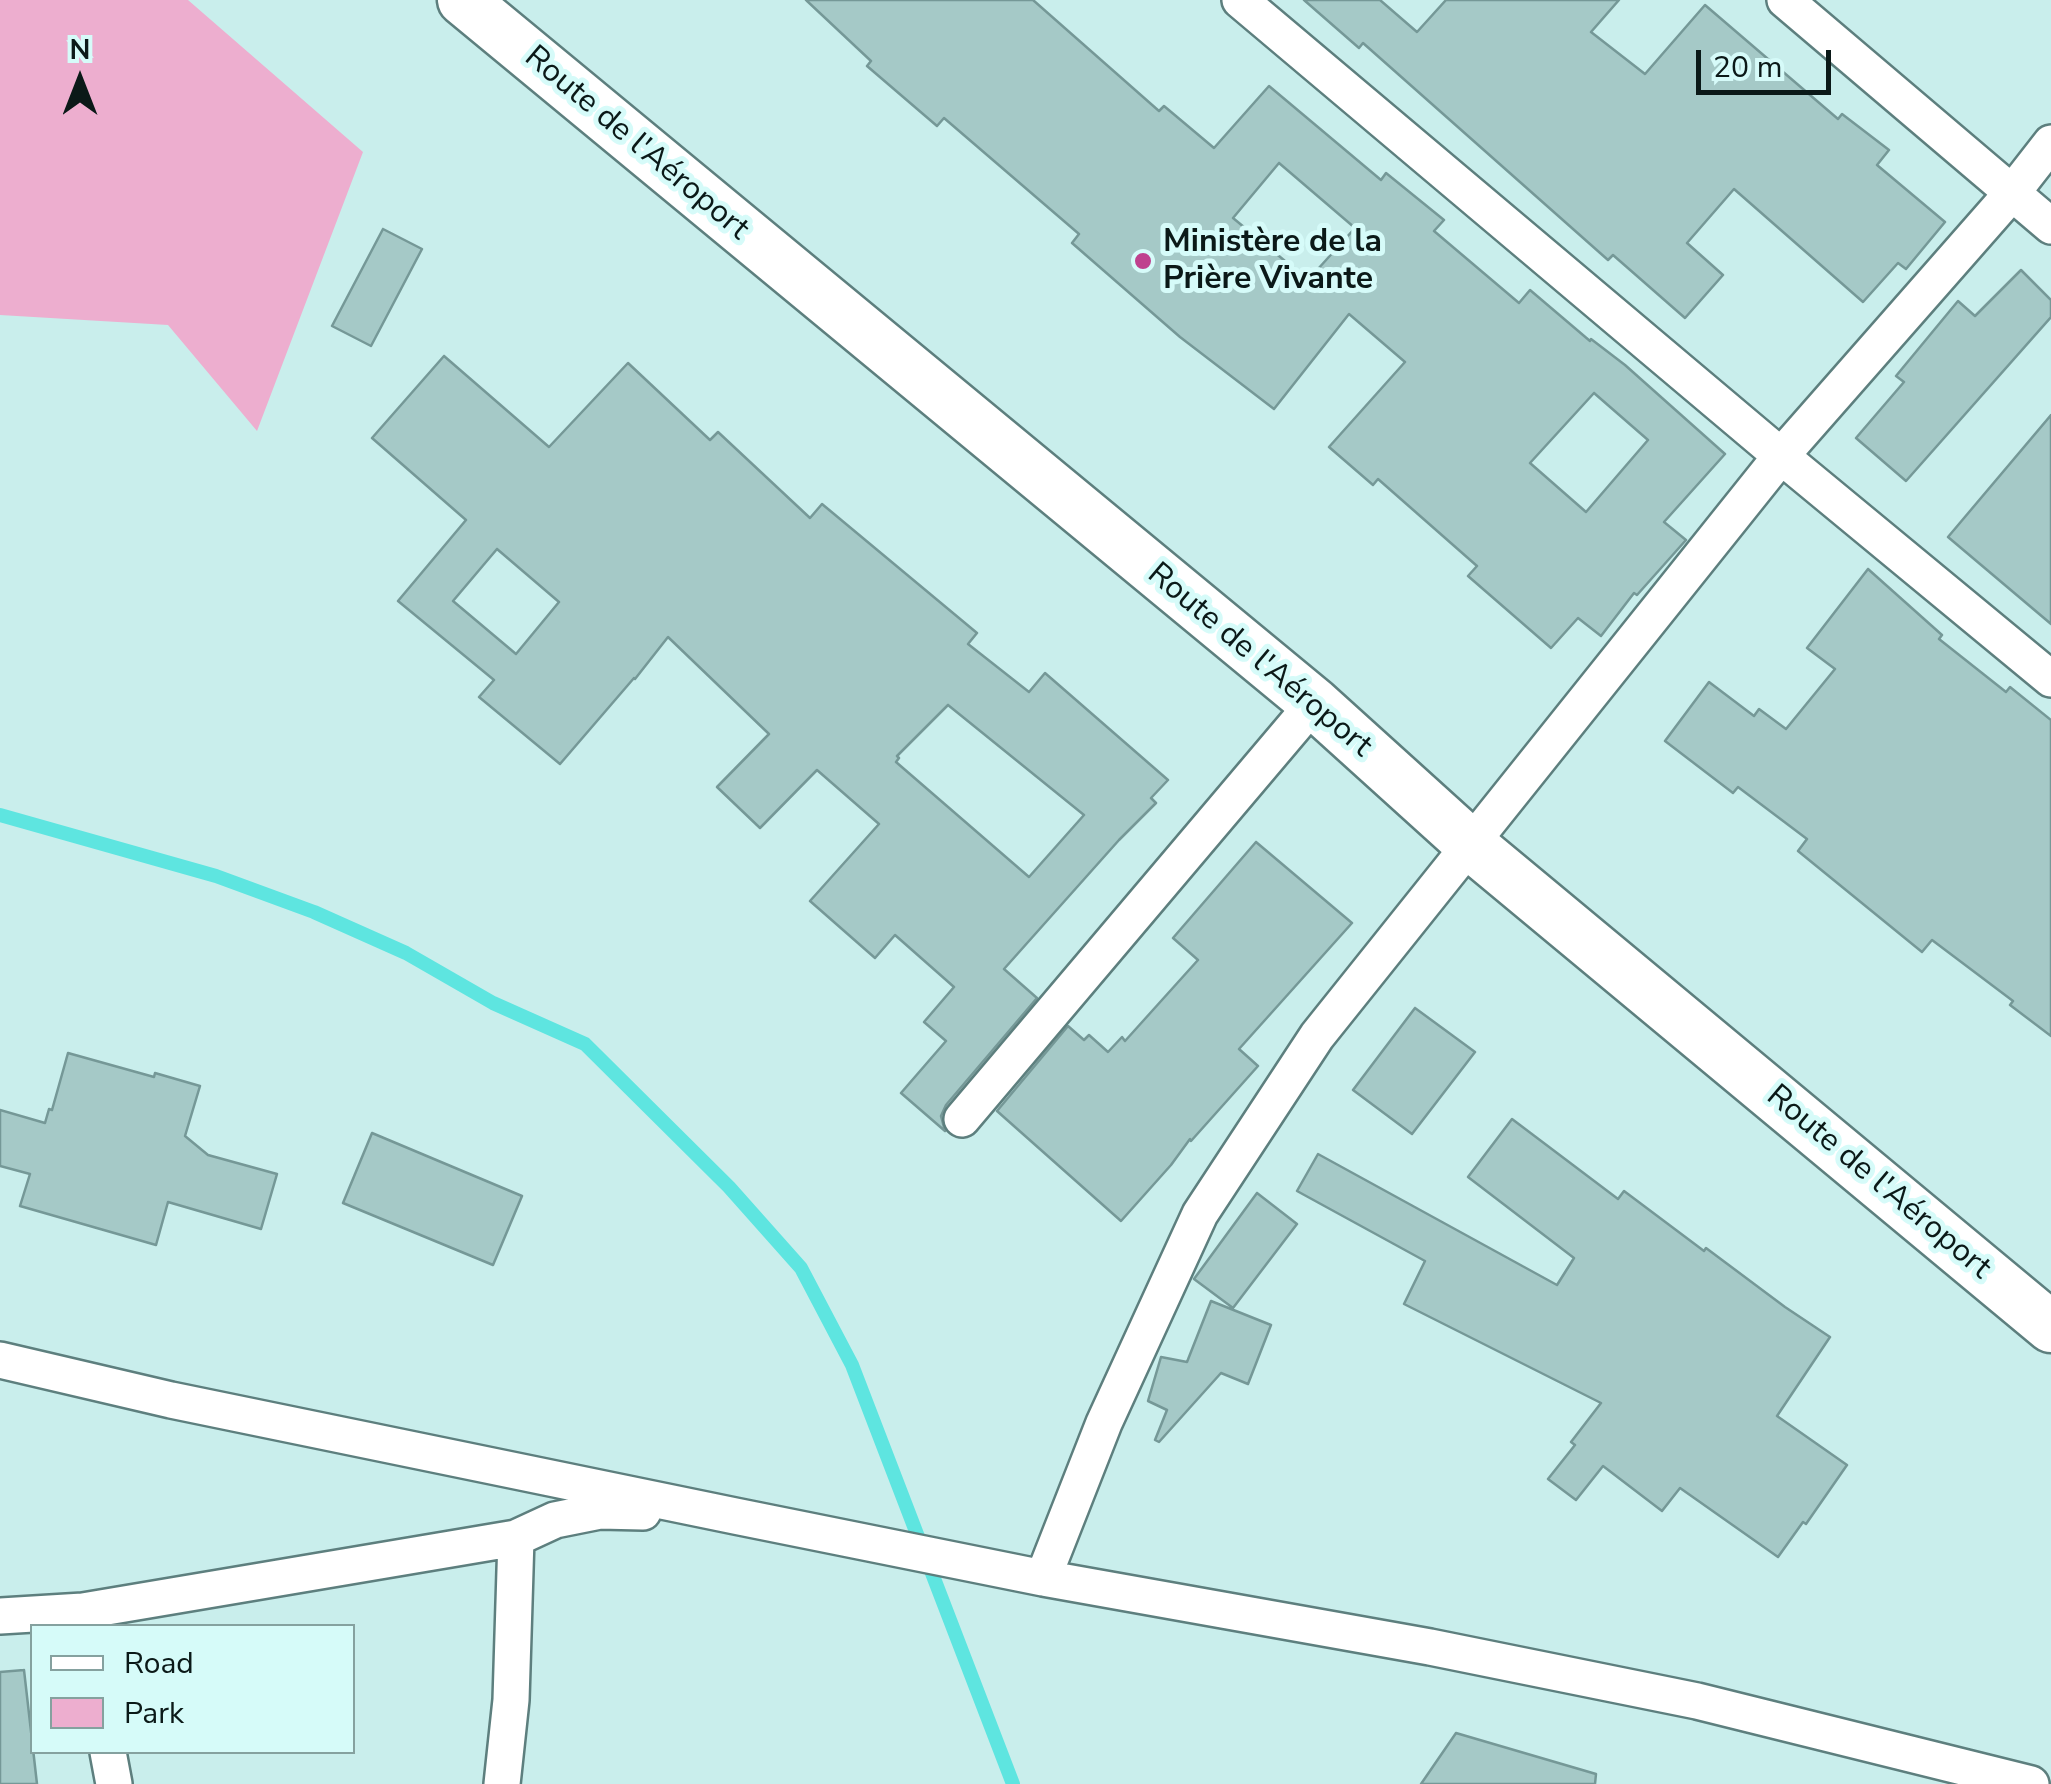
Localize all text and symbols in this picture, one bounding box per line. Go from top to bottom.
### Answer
north arrow [30,30,130,130]
scale bar [1701,30,1836,92]
text: N [70,31,90,69]
street label: Route de l'Aéroport [516,39,756,249]
text: 20 m [1713,47,1782,88]
place label: Ministère de la Prière Vivante [1163,224,1382,299]
marker: Ministère de la Prière Vivante [1132,250,1154,272]
street label: Route de l'Aéroport [1139,556,1379,766]
street label: Route de l'Aéroport [1758,1078,1998,1288]
legend [30,1624,355,1754]
text: Road [124,1643,194,1684]
text: Park [124,1693,184,1734]

